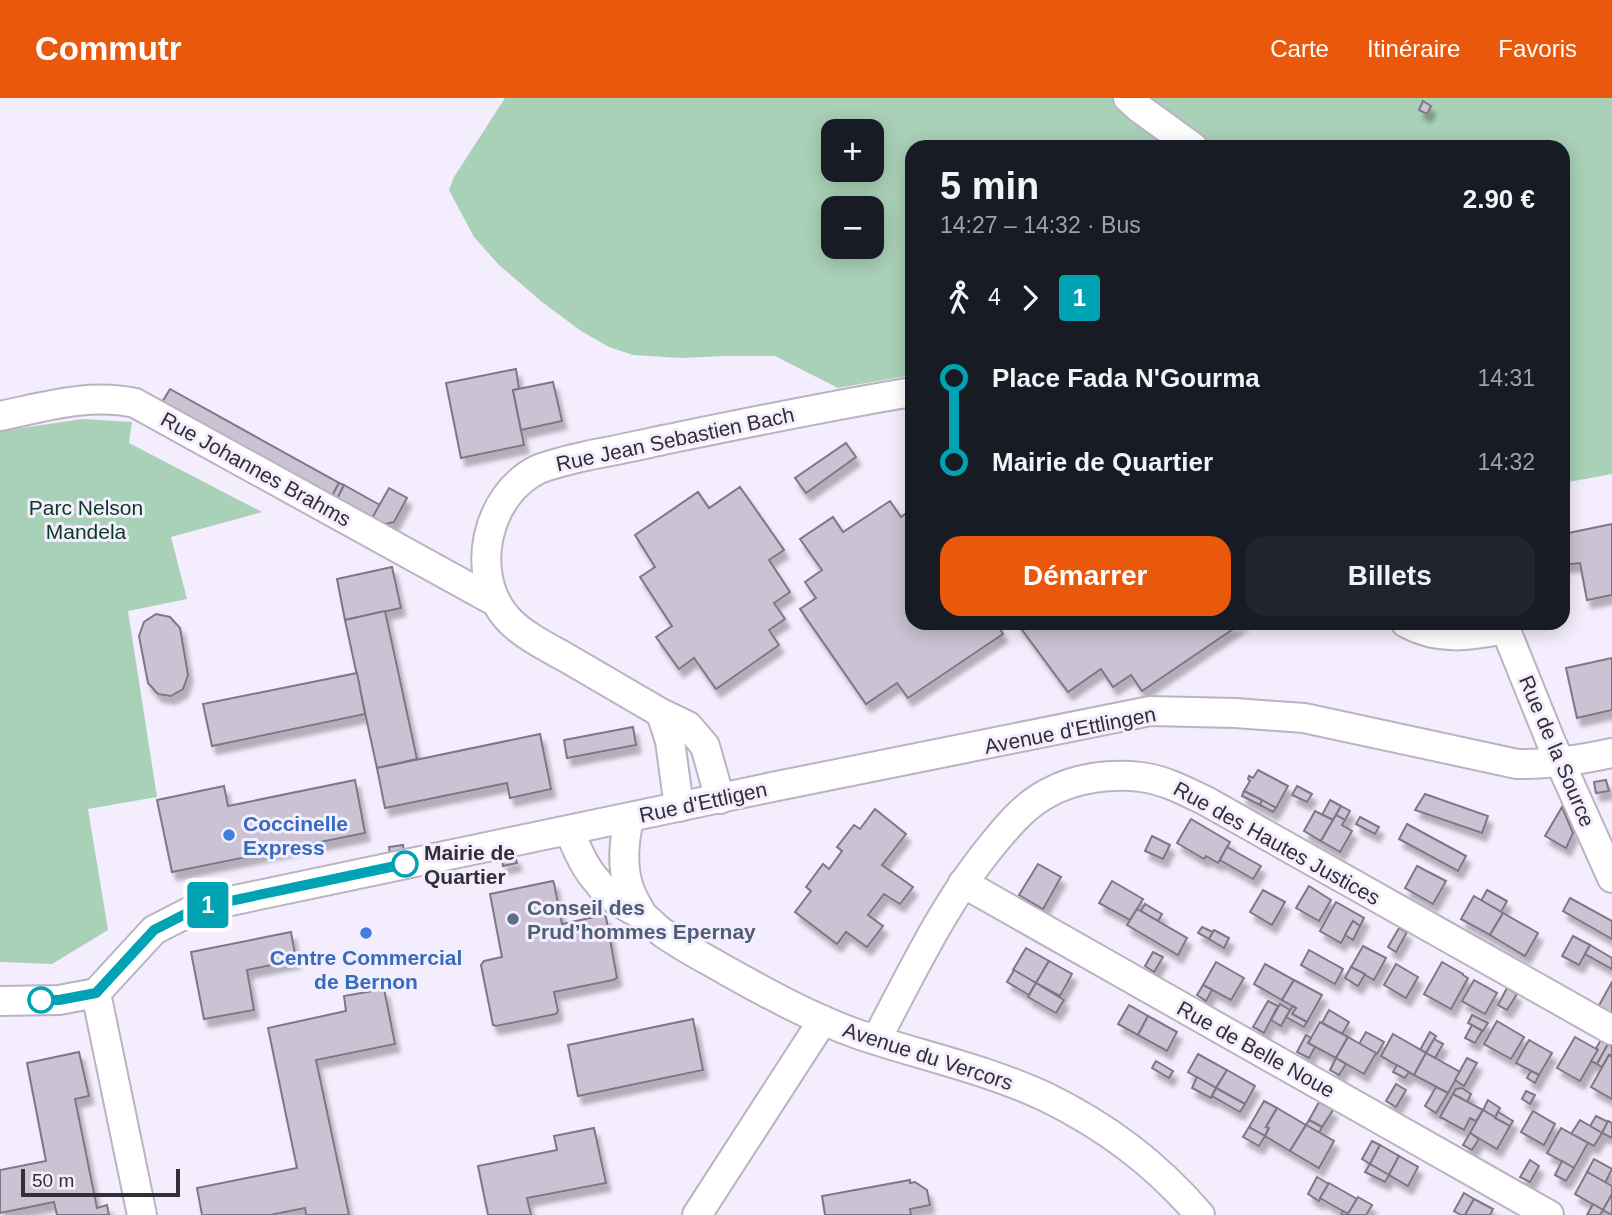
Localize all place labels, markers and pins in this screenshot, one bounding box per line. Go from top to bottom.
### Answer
place label: Coccinelle Express [243,812,348,859]
marker: Coccinelle Express [221,827,237,843]
place label: Mairie de Quartier [424,841,515,888]
marker: Mairie de Quartier [392,851,418,877]
place label: Conseil des Prud’hommes Epernay [527,896,756,943]
marker: Conseil des Prud’hommes Epernay [505,911,521,927]
marker: Centre Commercial de Bernon [358,925,374,941]
place label: Centre Commercial de Bernon [270,946,462,993]
unlabelled marker [28,987,54,1013]

